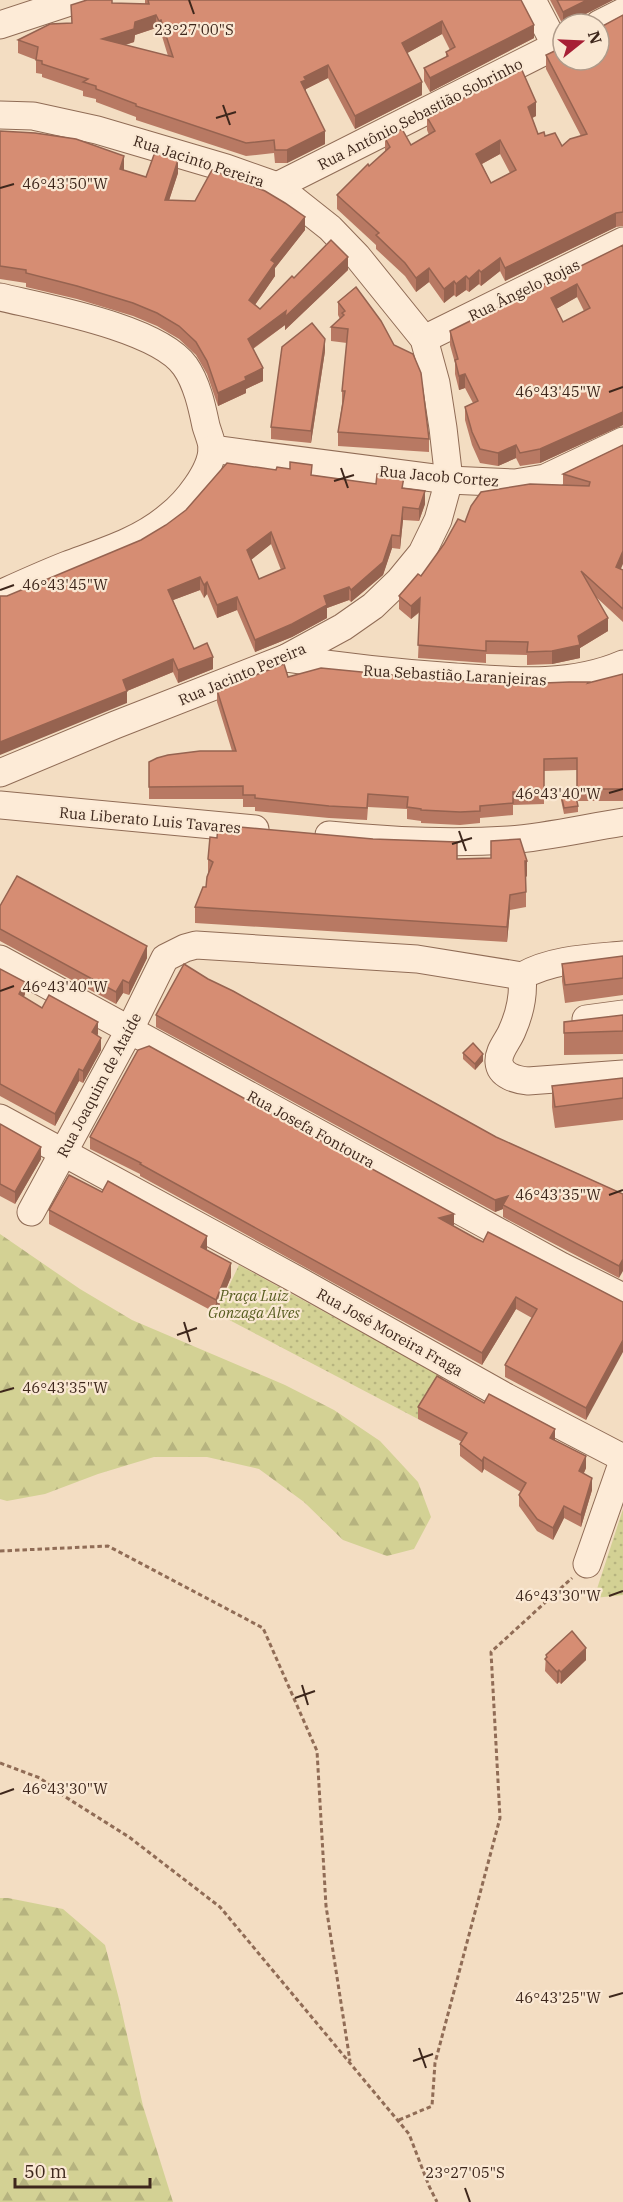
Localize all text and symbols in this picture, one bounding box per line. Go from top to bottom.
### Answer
north arrow [551,12,611,72]
text: 23°27'00"S [154,20,234,39]
text: N [584,28,607,46]
street label: Rua Antônio Sebastião Sobrinho [314,54,526,174]
street label: Rua Jacinto Pereira [131,131,267,191]
text: 46°43'50"W [22,174,108,193]
street label: Rua Ângelo Rojas [465,255,583,325]
text: 46°43'45"W [515,382,601,401]
street label: Rua Jacob Cortez [378,461,500,491]
text: 46°43'45"W [22,575,108,594]
street label: Rua Jacinto Pereira [175,639,309,709]
street label: Rua Sebastião Laranjeiras [363,661,547,689]
text: 46°43'40"W [515,784,601,803]
street label: Rua Liberato Luis Tavares [58,803,242,837]
text: 46°43'40"W [22,977,108,996]
street label: Rua Joaquim de Ataíde [53,1009,145,1161]
street label: Rua Josefa Fontoura [244,1086,378,1172]
text: 46°43'35"W [515,1185,601,1204]
street label: Rua José Moreira Fraga [314,1284,466,1380]
park label: Praça Luiz Gonzaga Alves [208,1286,300,1322]
text: 46°43'35"W [22,1378,108,1397]
text: 46°43'30"W [515,1586,601,1605]
text: 46°43'30"W [22,1779,108,1798]
text: 46°43'25"W [515,1988,601,2007]
scale bar [15,2151,150,2189]
text: 50 m [24,2160,67,2183]
text: 23°27'05"S [425,2163,505,2182]

